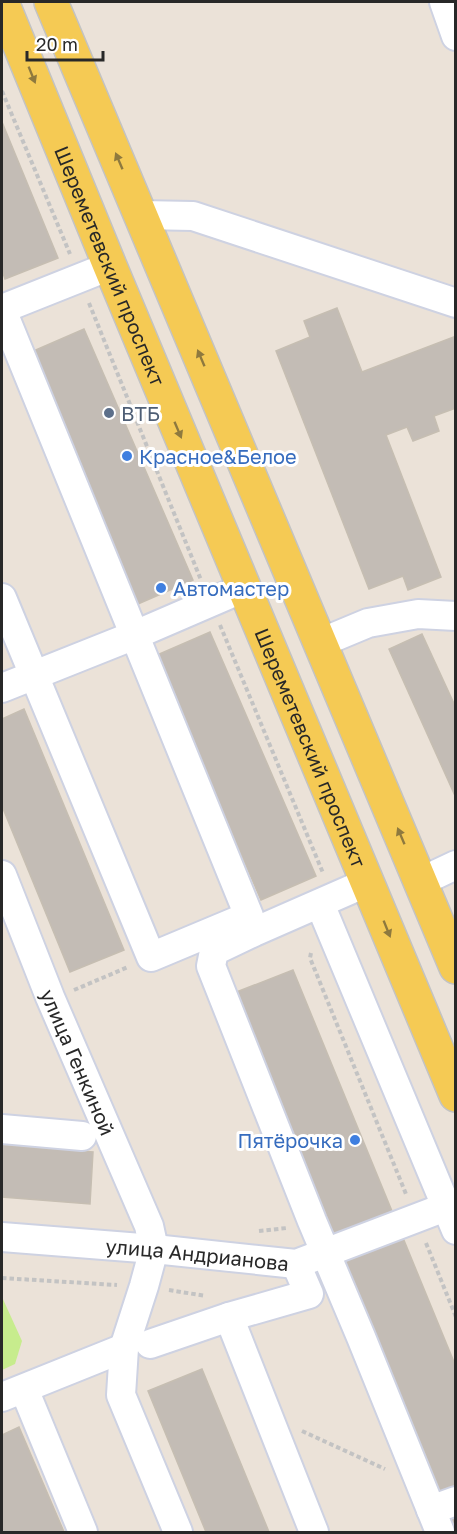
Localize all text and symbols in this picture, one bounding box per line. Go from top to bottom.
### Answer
scale bar [27,24,104,62]
text: 20 m [36,33,78,55]
one-way arrow [28,66,37,84]
street label: Шереметевский проспект [50,142,171,389]
one-way arrow [114,152,123,170]
one-way arrow [196,349,205,367]
place label: ВТБ [121,401,160,425]
marker: ВТБ [102,406,116,420]
one-way arrow [173,422,183,440]
place label: Красное&Белое [139,444,297,468]
marker: Красное&Белое [120,449,134,463]
place label: Автомастер [173,576,289,600]
marker: Автомастер [154,581,168,595]
street label: Шереметевский проспект [250,624,372,871]
one-way arrow [396,827,405,845]
one-way arrow [382,921,392,939]
street label: улица Генкиной [36,986,120,1139]
place label: Пятёрочка [237,1128,343,1152]
marker: Пятёрочка [348,1133,362,1147]
street label: улица Андрианова [105,1233,290,1275]

